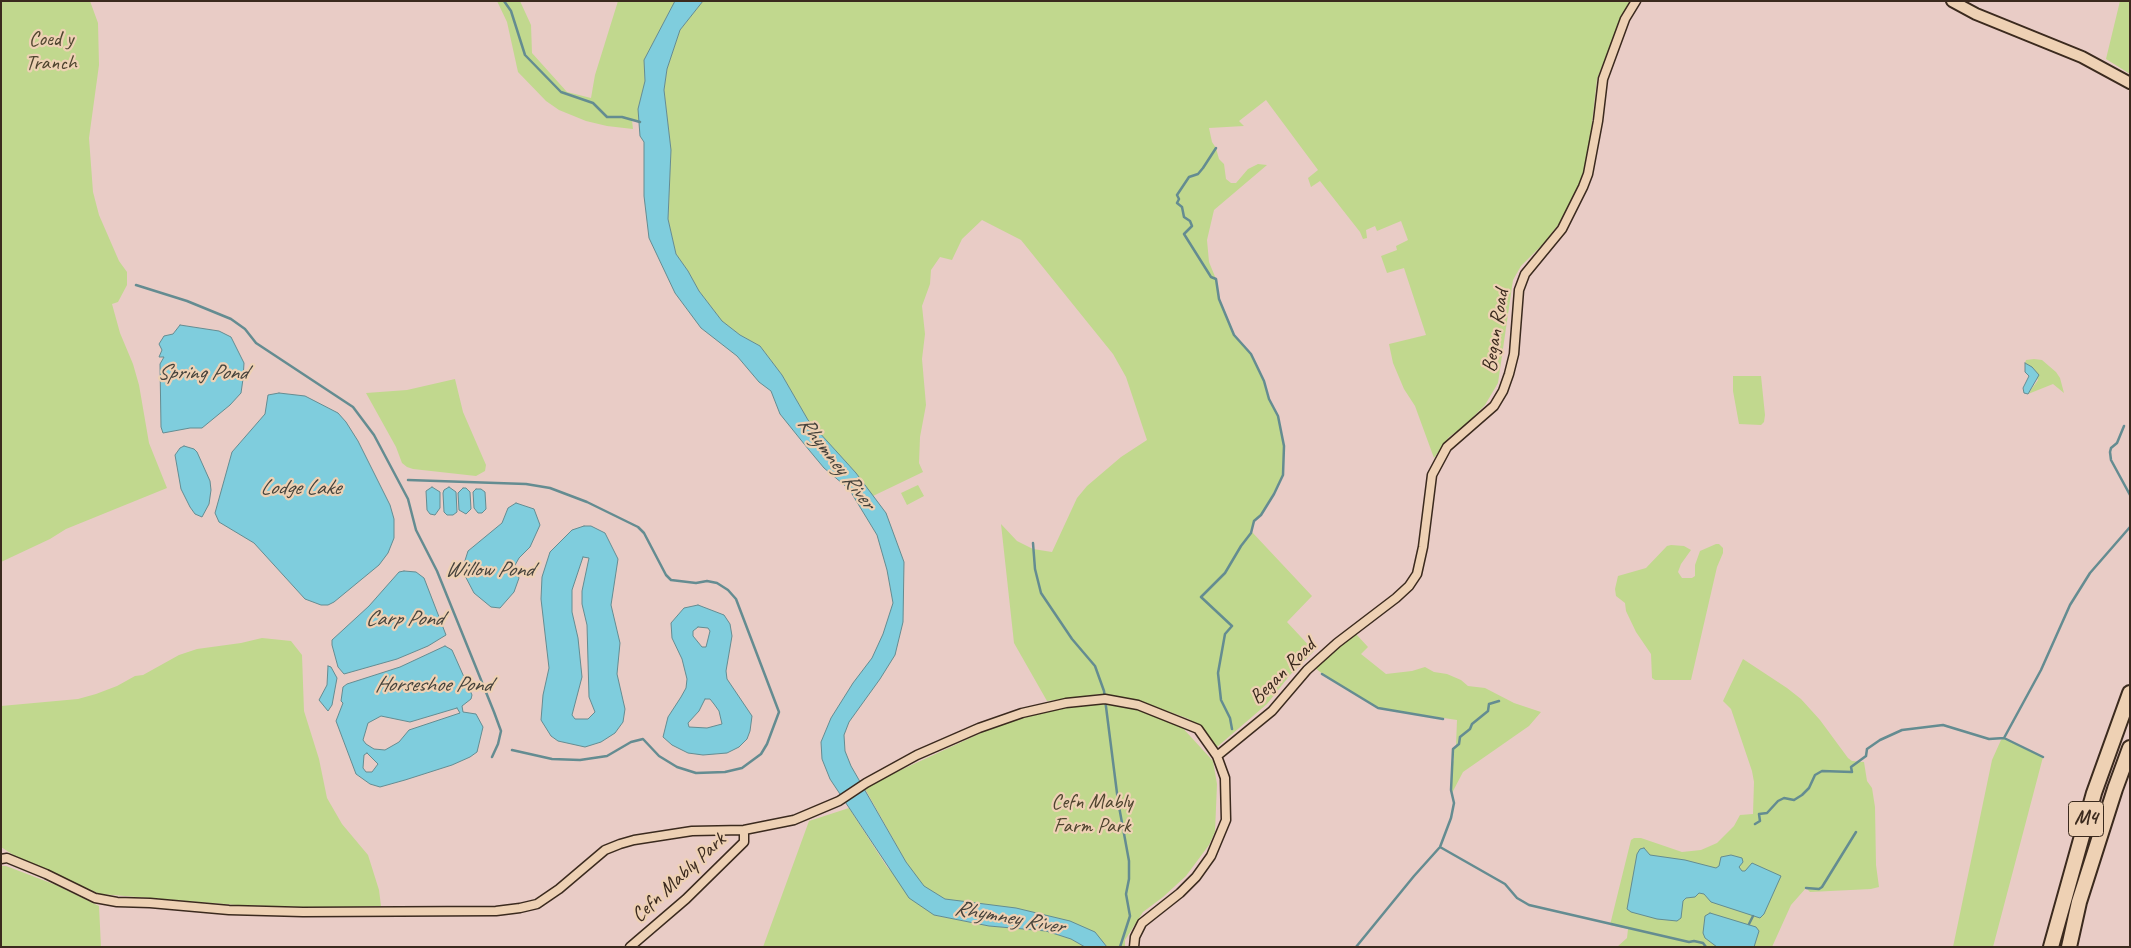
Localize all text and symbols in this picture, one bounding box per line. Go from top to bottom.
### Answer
park label: Coed y Tranch [25,26,77,76]
street label: Began Road [1477,288,1515,374]
water label: Spring Pond [157,360,247,386]
water label: Rhymney River [792,411,880,515]
water label: Lodge Lake [260,475,340,501]
water label: Willow Pond [445,557,533,583]
water label: Carp Pond [365,606,443,632]
street label: Began Road [1245,634,1321,710]
water label: Horseshoe Pond [375,672,491,698]
park label: Cefn Mably Farm Park [1051,789,1133,839]
road number: M4 [2068,802,2104,836]
street label: Cefn Mably Park [627,828,731,928]
water label: Rhymney River [952,895,1066,941]

